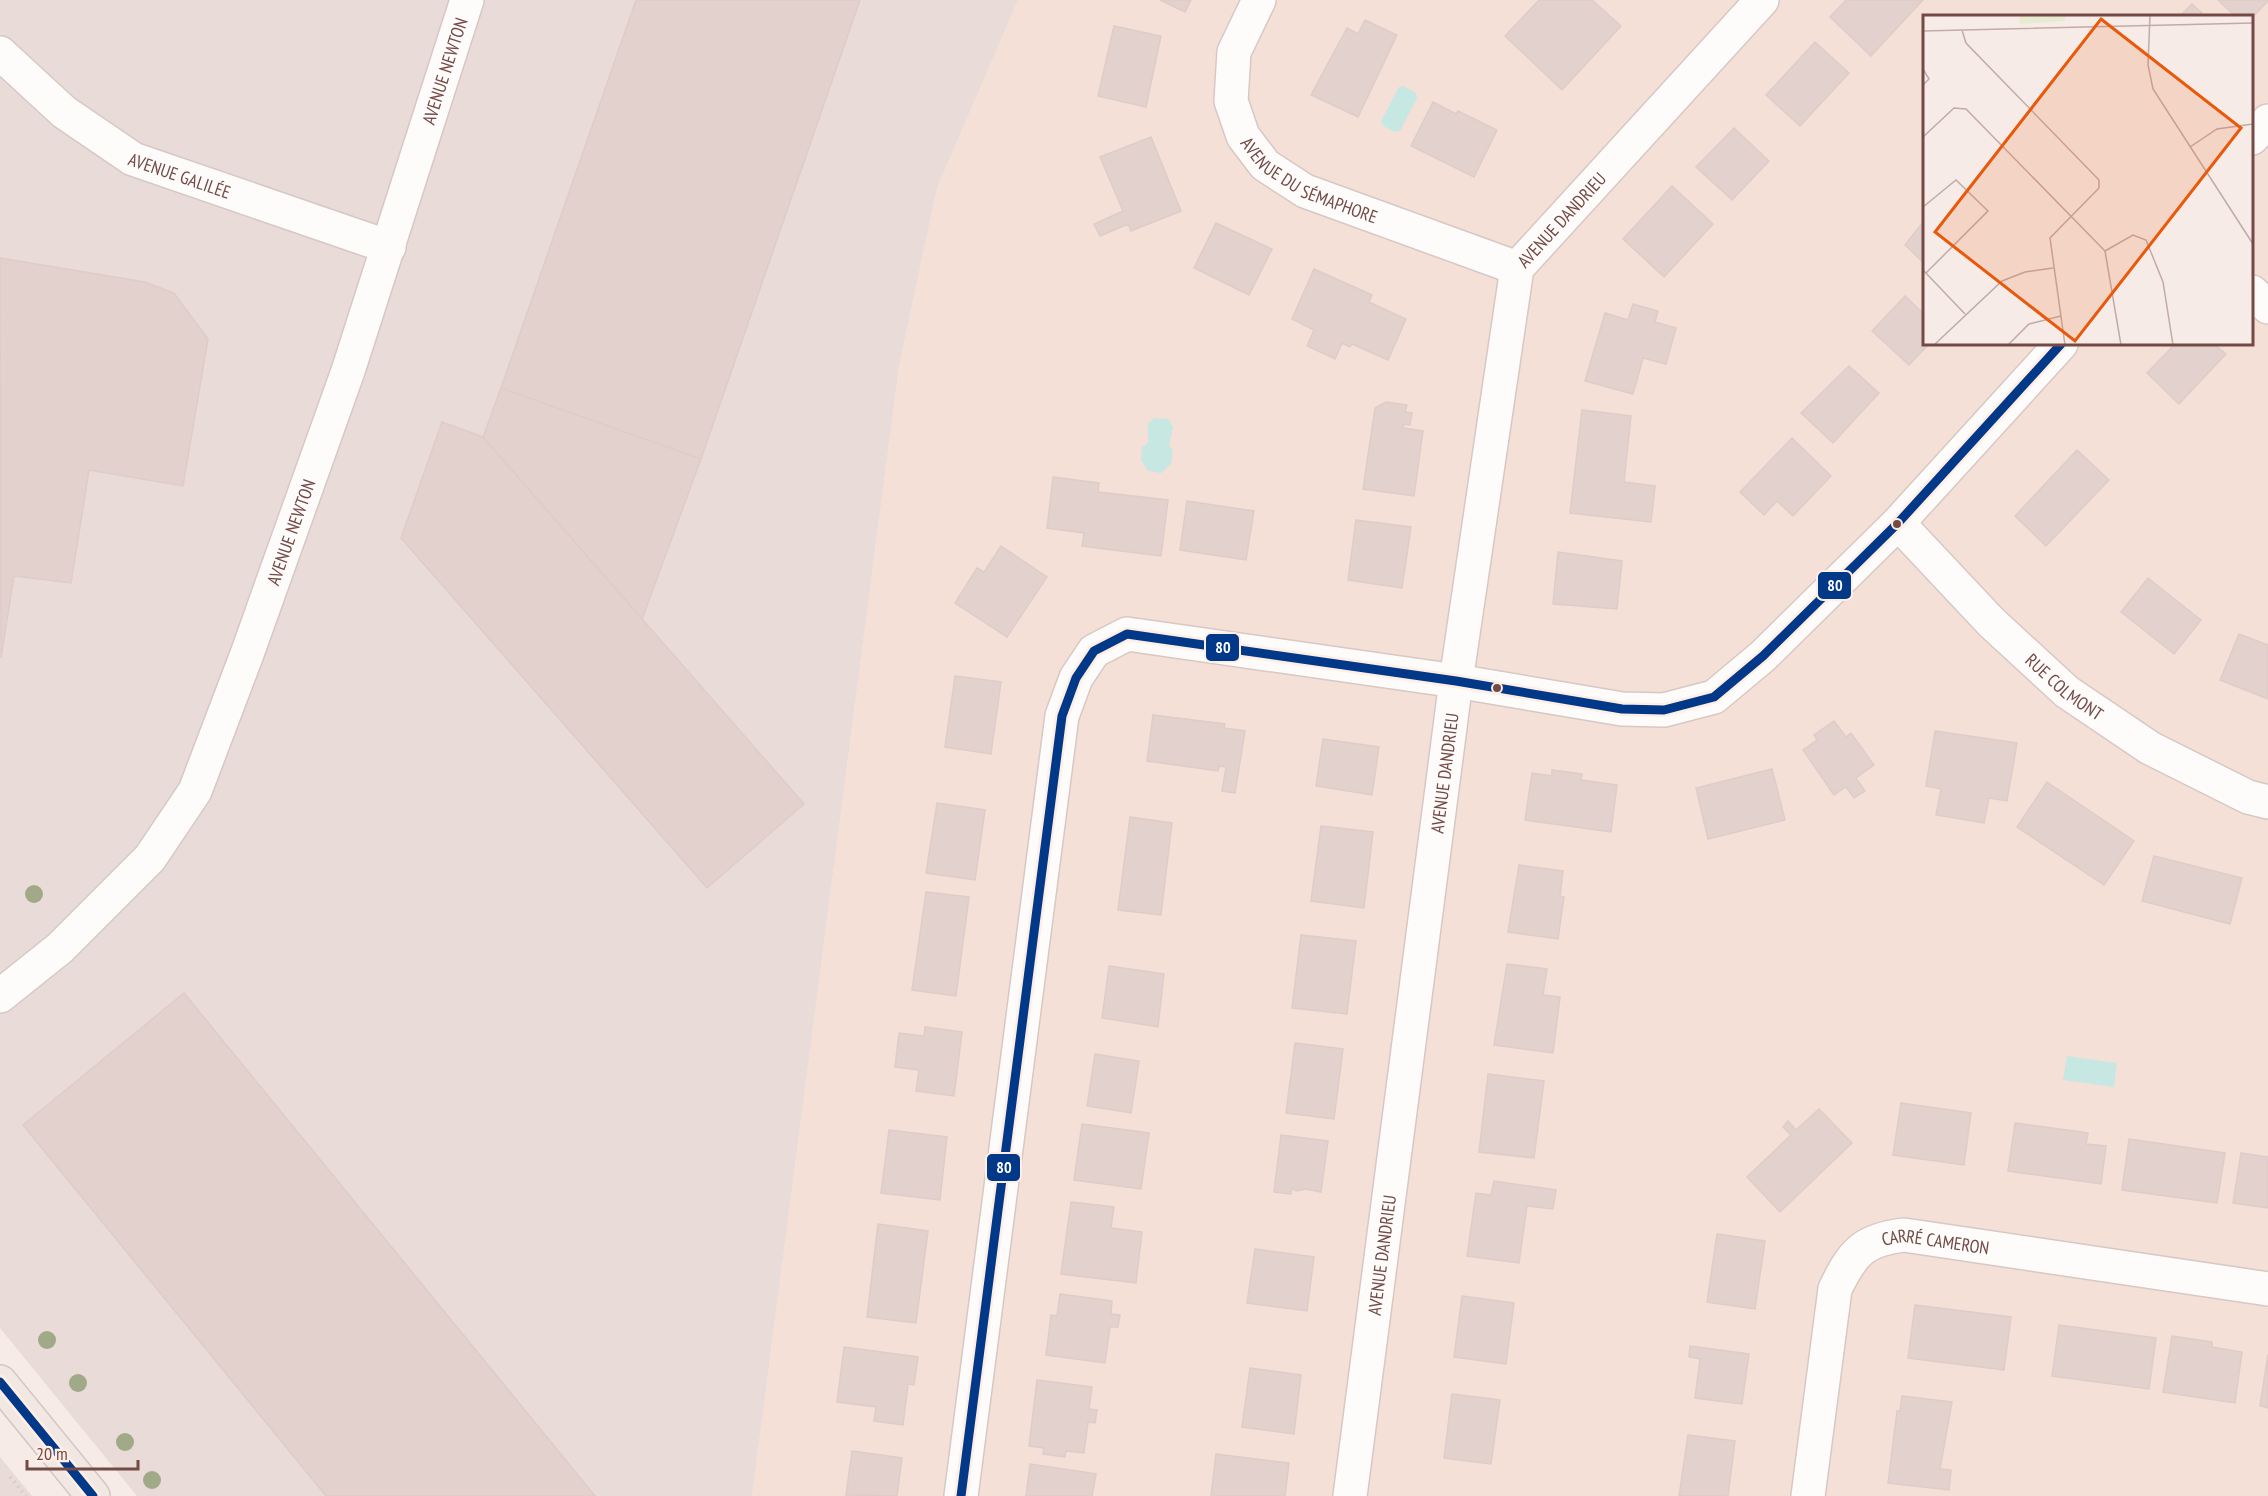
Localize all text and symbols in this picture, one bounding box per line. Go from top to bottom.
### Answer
street label: AVENUE NEWTON [416,15,472,127]
inset map [1923,15,2253,345]
street label: AVENUE DU SÉMAPHORE [1236,132,1381,228]
street label: AVENUE GALILÉE [126,147,234,203]
street label: AVENUE DANDRIEU [1512,167,1611,272]
street label: AVENUE NEWTON [261,476,320,588]
unlabelled marker [1891,518,1903,530]
line badge: 80 [1817,571,1852,600]
text: 80 [1827,575,1843,595]
line badge: 80 [1205,633,1240,662]
text: 80 [1215,637,1231,657]
street label: RUE COLMONT [2021,648,2108,725]
unlabelled marker [1491,682,1503,694]
street label: AVENUE DANDRIEU [1425,711,1463,835]
line badge: 80 [986,1153,1021,1182]
text: 80 [996,1157,1012,1177]
street label: AVENUE DANDRIEU [1362,1193,1401,1317]
street label: CARRÉ CAMERON [1879,1223,1991,1259]
scale bar [27,1433,138,1471]
text: 20 m [36,1442,68,1465]

